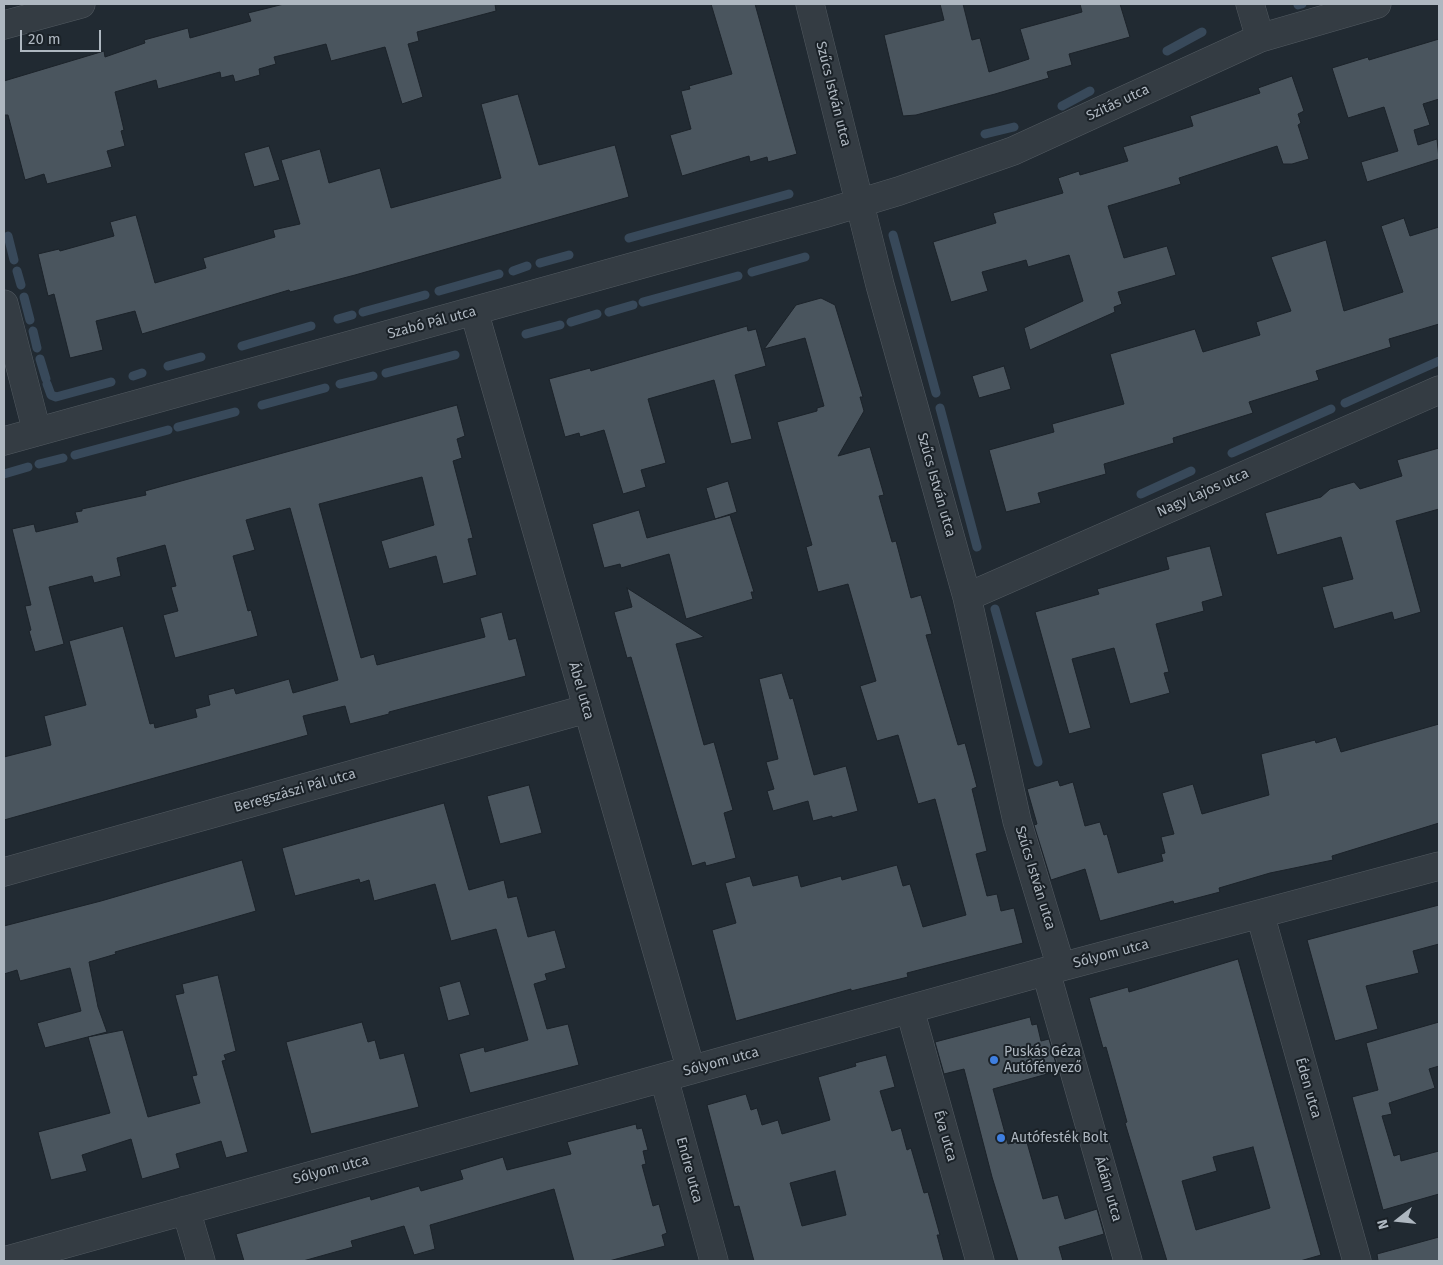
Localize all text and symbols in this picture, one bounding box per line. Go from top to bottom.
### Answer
scale bar [22,20,104,52]
text: 20 m [28,30,61,48]
street label: Szűcs István utca [812,40,854,148]
street label: Szitás utca [1084,81,1152,125]
street label: Szabó Pál utca [386,303,478,343]
street label: Szűcs István utca [913,431,959,539]
street label: Nagy Lajos utca [1154,465,1252,521]
street label: Ábel utca [565,660,597,722]
street label: Beregszászi Pál utca [232,766,358,816]
street label: Szűcs István utca [1011,824,1059,932]
street label: Sólyom utca [1071,936,1151,972]
street label: Sólyom utca [681,1044,761,1080]
place label: Puskás Géza Autófényező [1004,1044,1082,1076]
marker: Puskás Géza Autófényező [988,1054,1000,1066]
street label: Éden utca [1291,1056,1325,1120]
street label: Éva utca [930,1109,960,1163]
place label: Autófesték Bolt [1011,1130,1108,1146]
marker: Autófesték Bolt [995,1132,1007,1144]
street label: Endre utca [672,1135,706,1205]
street label: Sólyom utca [291,1152,371,1188]
street label: Ádám utca [1091,1155,1125,1223]
north arrow [1373,1195,1423,1245]
text: N [1374,1217,1393,1231]

